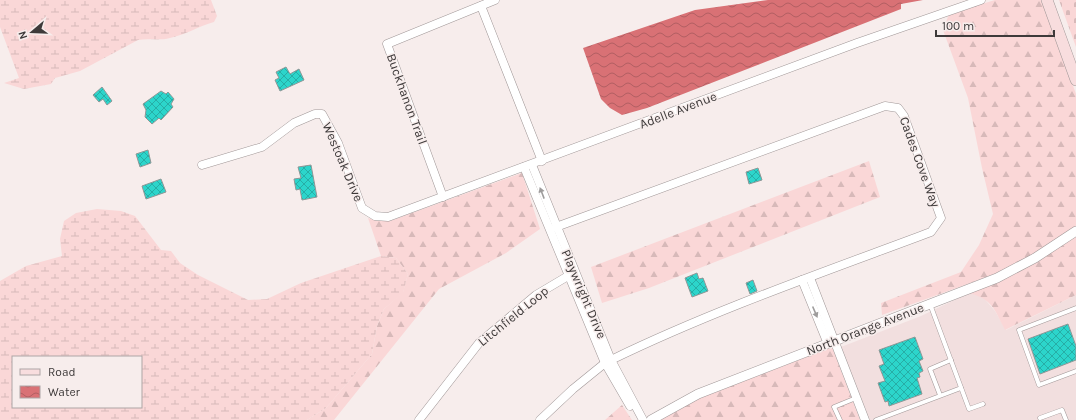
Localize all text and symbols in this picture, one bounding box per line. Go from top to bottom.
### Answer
north arrow [12,12,52,52]
scale bar [936,12,1054,38]
text: 100 m [942,19,974,33]
text: N [16,29,30,41]
street label: Buckhanon Trail [384,51,430,147]
street label: Adelle Avenue [637,88,719,132]
street label: Cades Cove Way [897,115,943,209]
street label: Westoak Drive [320,120,367,204]
one-way arrow [539,186,545,198]
street label: Playwright Drive [558,247,610,341]
street label: Litchfield Loop [475,283,551,349]
street label: North Orange Avenue [804,300,926,358]
one-way arrow [812,307,818,318]
legend [12,356,142,408]
text: Road [48,365,76,379]
text: Water [48,385,81,399]

